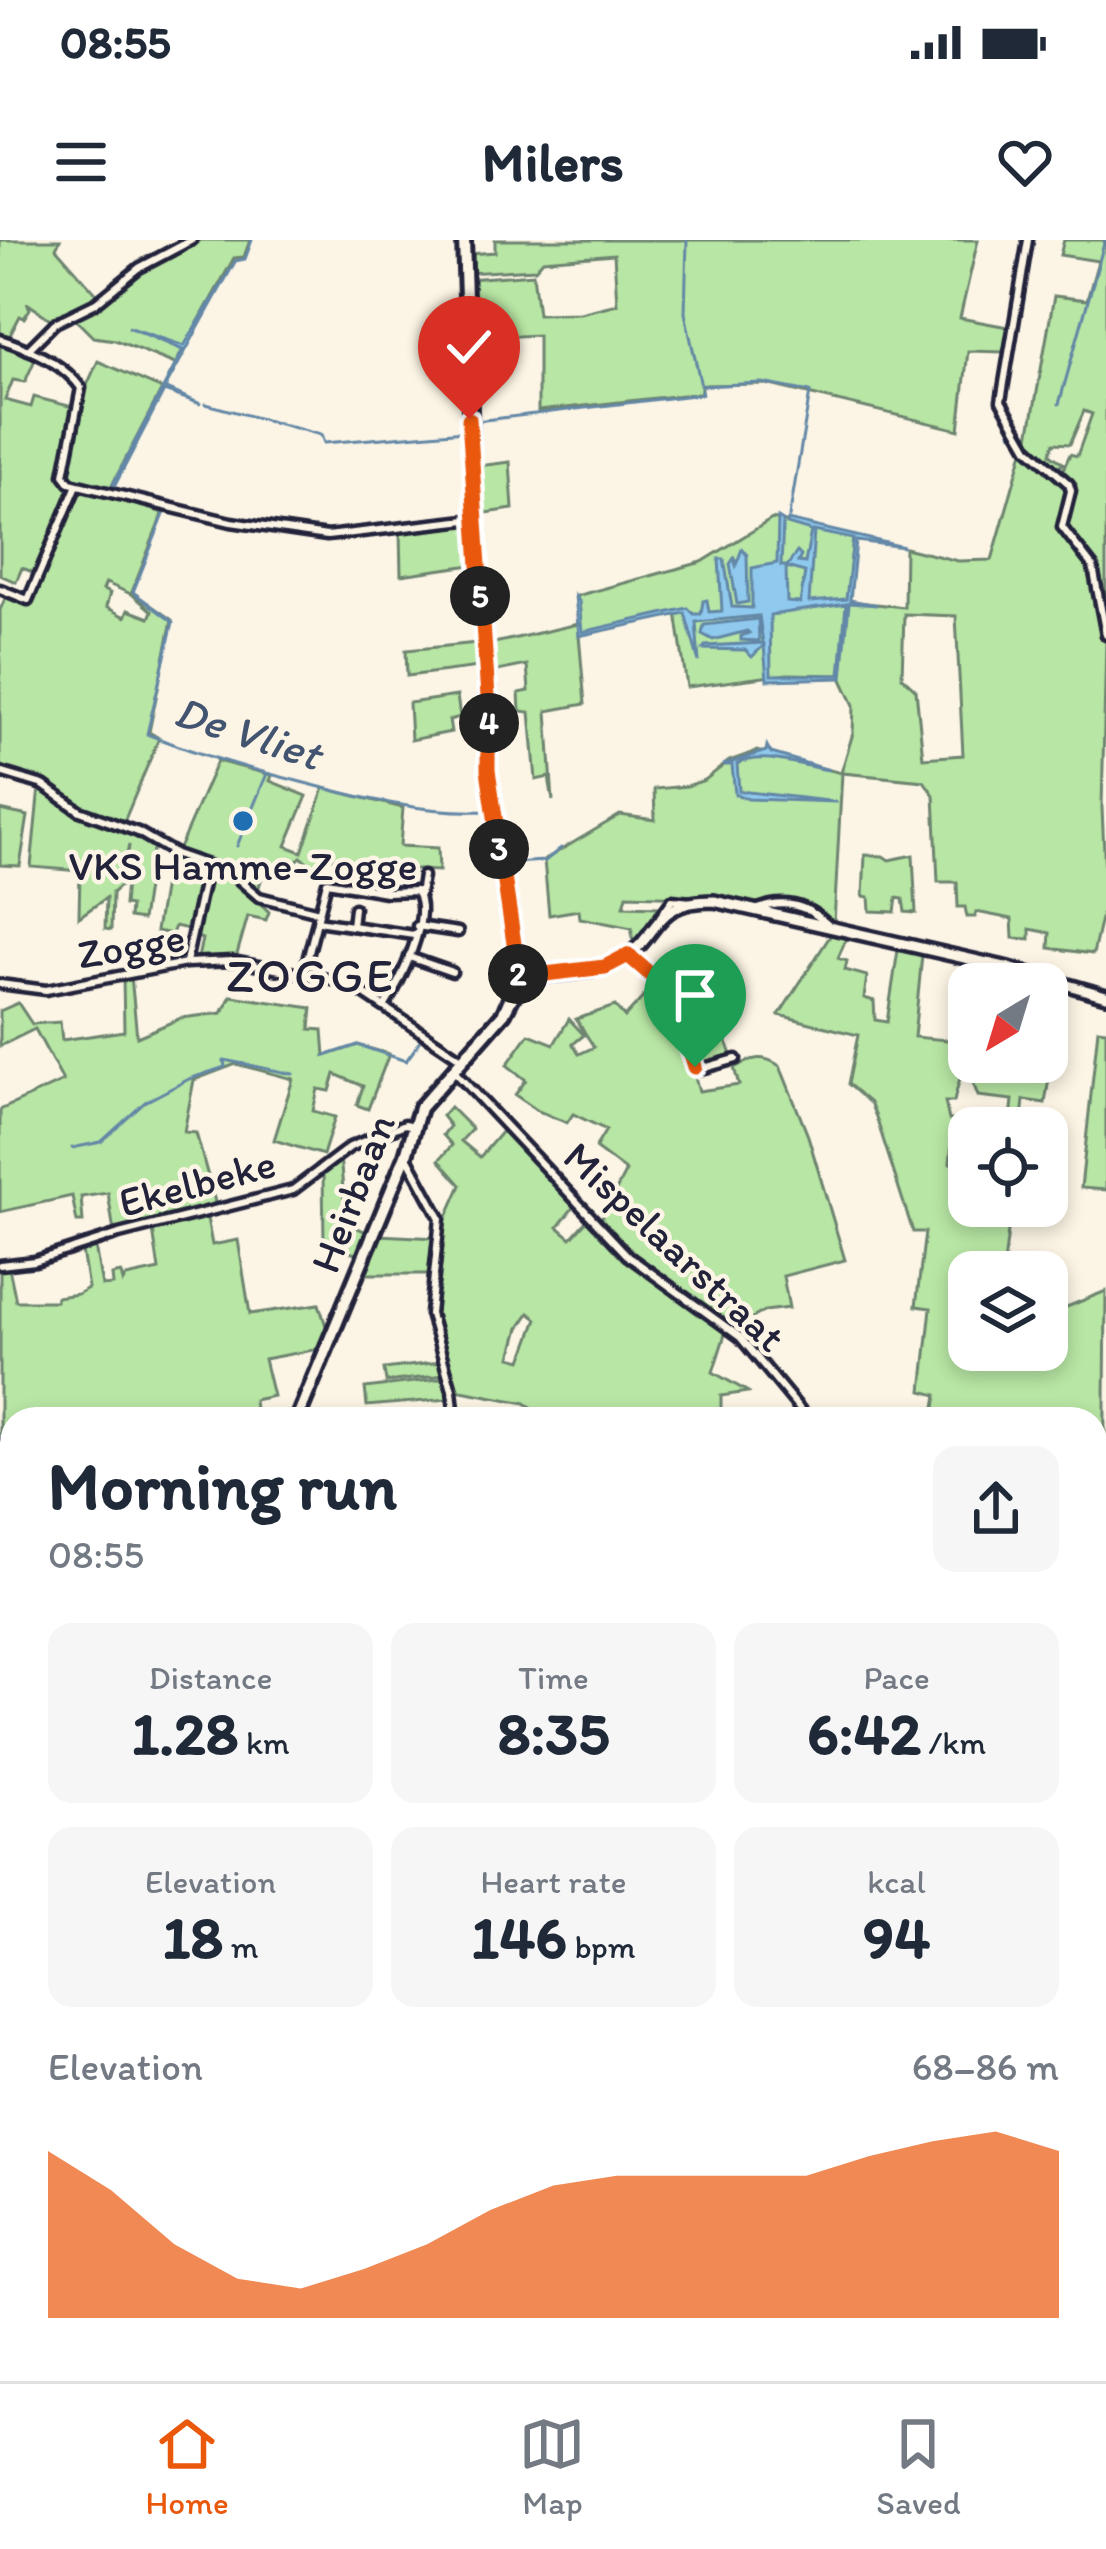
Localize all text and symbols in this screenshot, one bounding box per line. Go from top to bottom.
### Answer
text: 08:55 [60,15,171,69]
icon: menu [48,129,114,195]
icon: heart [992,129,1058,195]
text: Milers [482,130,624,195]
pin [418,296,520,419]
icon: check [436,314,502,380]
pin: 5 [450,566,510,626]
text: 5 [471,576,489,615]
water label: De Vliet [168,683,332,782]
pin: 4 [459,693,519,753]
text: 4 [479,703,499,742]
marker: VKS Hamme-Zogge [230,808,256,834]
pin: 3 [469,819,529,879]
text: 3 [490,829,508,868]
place label: VKS Hamme-Zogge [68,840,418,891]
street label: Zogge [73,911,189,980]
pin: 2 [488,944,548,1004]
pin [644,944,746,1067]
district label: ZOGGE [226,946,396,1004]
text: 2 [509,954,527,993]
icon: arrive [662,962,728,1028]
north arrow [948,963,1068,1083]
map controls [948,963,1068,1371]
street label: Heirbaan [299,1107,406,1280]
button: locate [948,1107,1068,1227]
street label: Mispelaarstraat [553,1131,796,1362]
street label: Ekelbeke [113,1137,281,1228]
button: layers [948,1251,1068,1371]
text: Morning run [48,1446,397,1526]
button: share [933,1446,1059,1572]
text: 08:55 [48,1531,144,1578]
text: Distance [149,1658,272,1697]
text: Time [518,1658,589,1697]
text: Pace [863,1658,930,1697]
text: 1.28 [131,1697,238,1769]
text: 8:35 [498,1697,609,1769]
text: 6:42 [807,1697,921,1769]
text: km [238,1723,290,1762]
text: /km [921,1723,986,1762]
text: Elevation [145,1862,276,1901]
text: Heart rate [480,1862,627,1901]
text: kcal [867,1862,926,1901]
text: 18 [163,1901,223,1973]
text: 146 [471,1901,567,1973]
text: 94 [863,1901,930,1973]
text: m [223,1927,258,1966]
text: bpm [567,1927,636,1966]
text: Elevation [48,2043,203,2090]
text: 68–86 m [912,2043,1059,2090]
tab: Home [145,2411,229,2522]
tab: Map [519,2411,585,2522]
tab: Saved [876,2411,961,2522]

